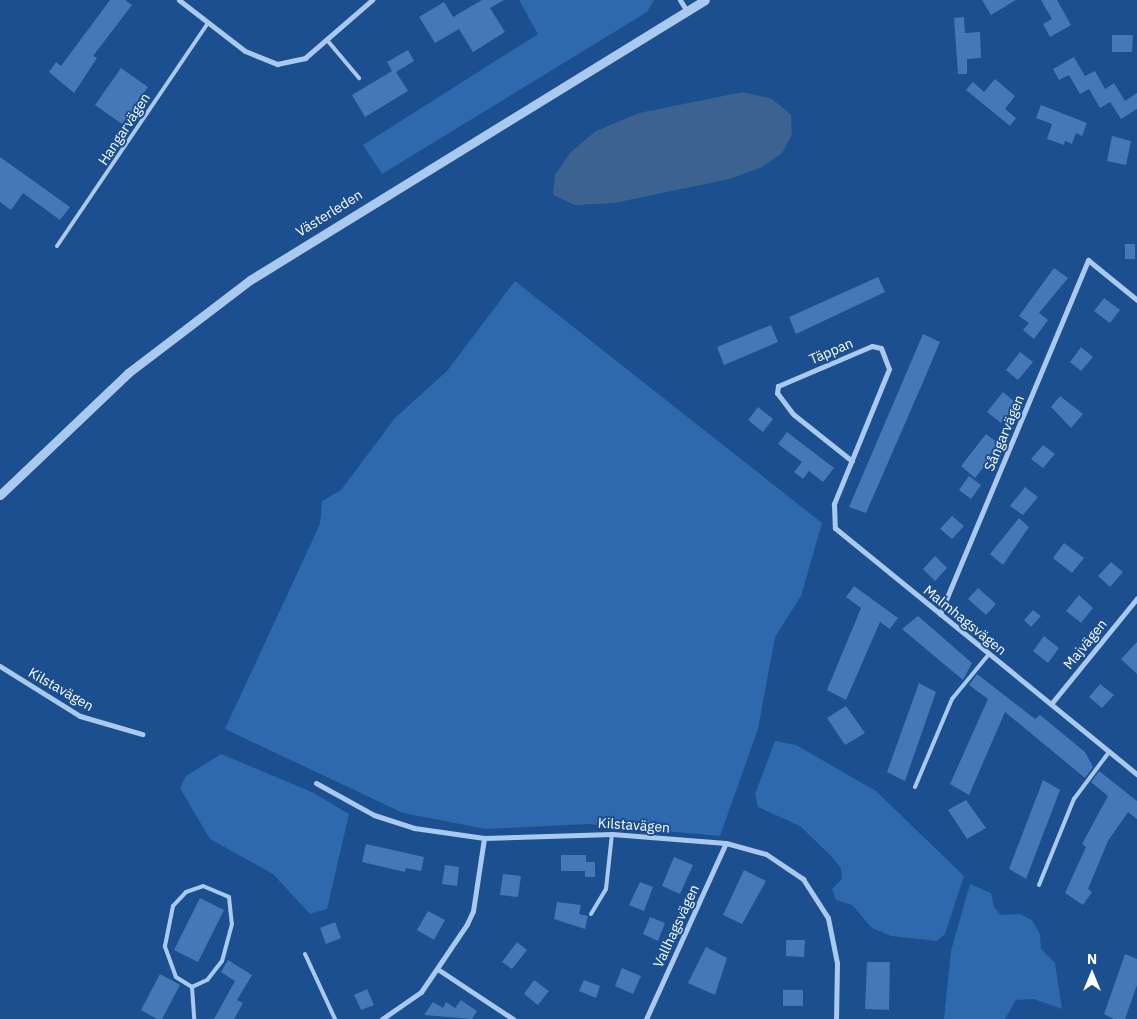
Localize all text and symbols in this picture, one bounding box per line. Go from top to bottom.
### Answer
street label: Hangarvägen [94,90,154,168]
street label: Västerleden [293,186,365,240]
street label: Täppan [806,334,856,368]
street label: Sångarvägen [980,393,1028,473]
street label: Malmhagsvägen [920,582,1010,658]
street label: Majvägen [1060,616,1110,672]
street label: Kilstavägen [25,664,97,714]
street label: Kilstavägen [597,814,671,836]
street label: Vallhagsvägen [649,882,703,970]
north arrow [1067,949,1117,999]
text: N [1087,950,1097,968]

